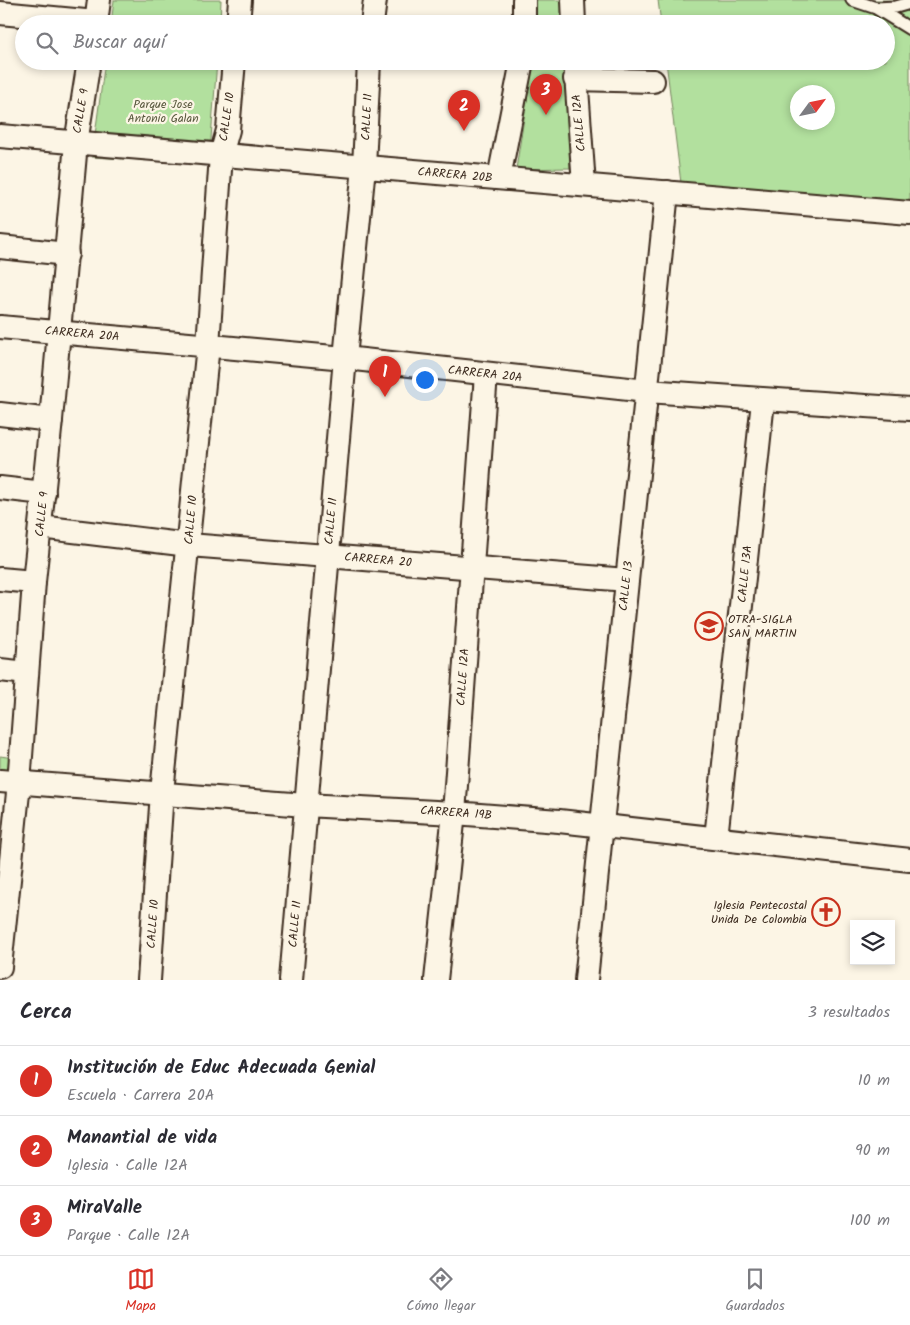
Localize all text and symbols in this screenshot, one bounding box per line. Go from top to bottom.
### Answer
search box [15,15,895,70]
text: Buscar aquí [73,28,165,58]
icon: search [33,29,61,57]
pin: 3 [530,74,562,115]
north arrow [790,85,835,130]
street label: CALLE 9 [68,87,94,135]
pin: 2 [448,90,480,131]
street label: CALLE 10 [214,91,240,143]
street label: CALLE 11 [356,93,378,141]
street label: CALLE 12A [567,94,591,152]
park label: Parque Jose Antonio Galan [127,95,199,128]
street label: CARRERA 20B [417,162,493,188]
street label: CARRERA 20A [44,321,120,347]
pin: 1 [369,356,401,397]
street label: CARRERA 20A [447,361,523,387]
your location [412,367,438,393]
street label: CALLE 9 [30,490,54,538]
street label: CALLE 10 [179,495,203,545]
street label: CALLE 11 [319,497,343,545]
street label: CALLE 13A [733,544,757,604]
street label: CARRERA 20 [343,548,413,572]
street label: CALLE 13 [614,560,638,612]
place label: OTRA-SIGLA SAN MARTIN [728,610,797,643]
school or university icon: OTRA-SIGLA SAN MARTIN [694,611,724,641]
street label: CALLE 12A [452,648,474,706]
street label: CARRERA 19B [419,801,493,825]
place label: Iglesia Pentecostal Unida De Colombia [711,896,807,929]
church icon: Iglesia Pentecostal Unida De Colombia [811,897,841,927]
street label: CALLE 10 [142,899,164,949]
street label: CALLE 11 [283,900,307,948]
map controls [850,920,895,965]
button: layers [850,920,895,965]
text: Cerca [20,996,72,1029]
text: 3 resultados [808,1000,890,1025]
text: Institución de Educ Adecuada Genial [67,1053,375,1083]
text: 1 [34,1068,38,1093]
text: 10 m [858,1068,890,1093]
text: Escuela · Carrera 20A [67,1083,214,1108]
text: Manantial de vida [67,1123,217,1153]
text: 2 [31,1138,41,1163]
text: 90 m [855,1138,890,1163]
text: Iglesia · Calle 12A [67,1153,188,1178]
text: MiraValle [67,1193,142,1223]
text: 3 [32,1208,40,1233]
text: 100 m [850,1208,890,1233]
text: Parque · Calle 12A [67,1223,190,1248]
tab: Mapa [125,1265,156,1317]
tab: Cómo llegar [406,1265,475,1317]
tab: Guardados [725,1265,785,1317]

